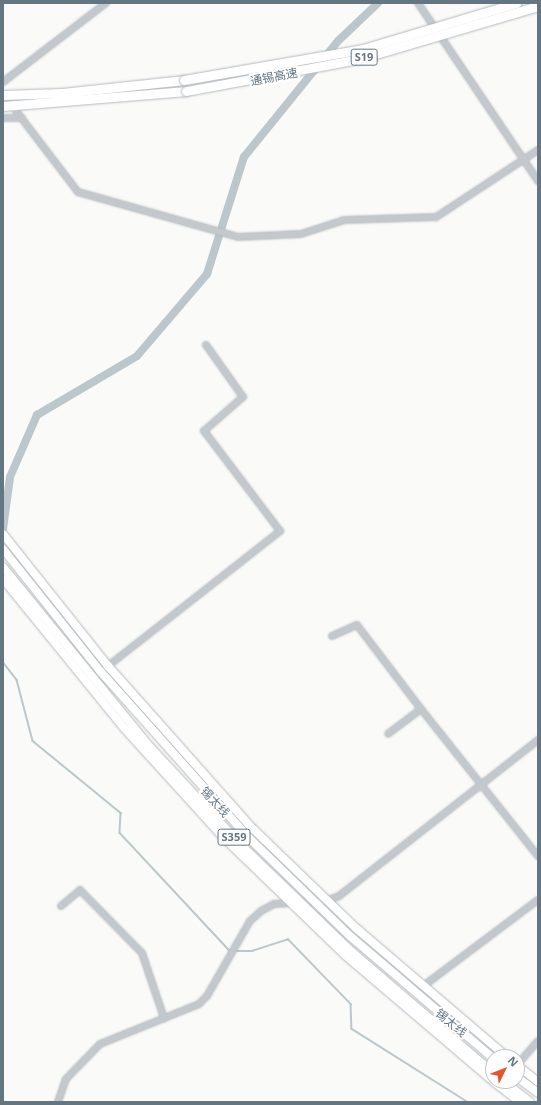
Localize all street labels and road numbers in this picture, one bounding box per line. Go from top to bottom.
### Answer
road number: S19 [350,48,378,66]
street label: 通锡高速 [249,65,299,89]
street label: 锡太线 [197,784,233,820]
road number: S359 [217,828,251,846]
street label: 锡太线 [433,1006,469,1040]

